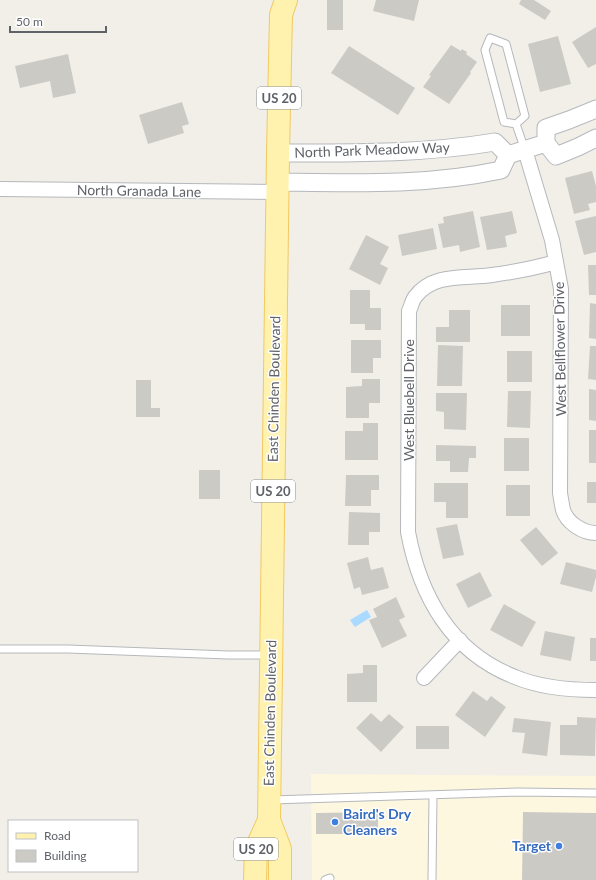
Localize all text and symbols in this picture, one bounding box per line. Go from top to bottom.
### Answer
scale bar [10,8,106,34]
text: 50 m [16,14,43,29]
road number: US 20 [257,87,301,109]
street label: North Park Meadow Way [294,138,451,161]
street label: North Granada Lane [77,181,201,200]
street label: West Bellflower Drive [550,281,569,417]
street label: East Chinden Boulevard [264,316,283,462]
street label: West Bluebell Drive [400,339,417,461]
road number: US 20 [251,480,295,502]
street label: East Chinden Boulevard [260,640,279,786]
place label: Baird's Dry Cleaners [343,805,412,838]
marker: Baird's Dry Cleaners [330,817,340,827]
legend [8,820,138,872]
text: Road [44,828,71,843]
place label: Target [512,837,552,854]
road number: US 20 [234,838,278,860]
marker: Target [554,841,564,851]
text: Building [44,848,87,863]

